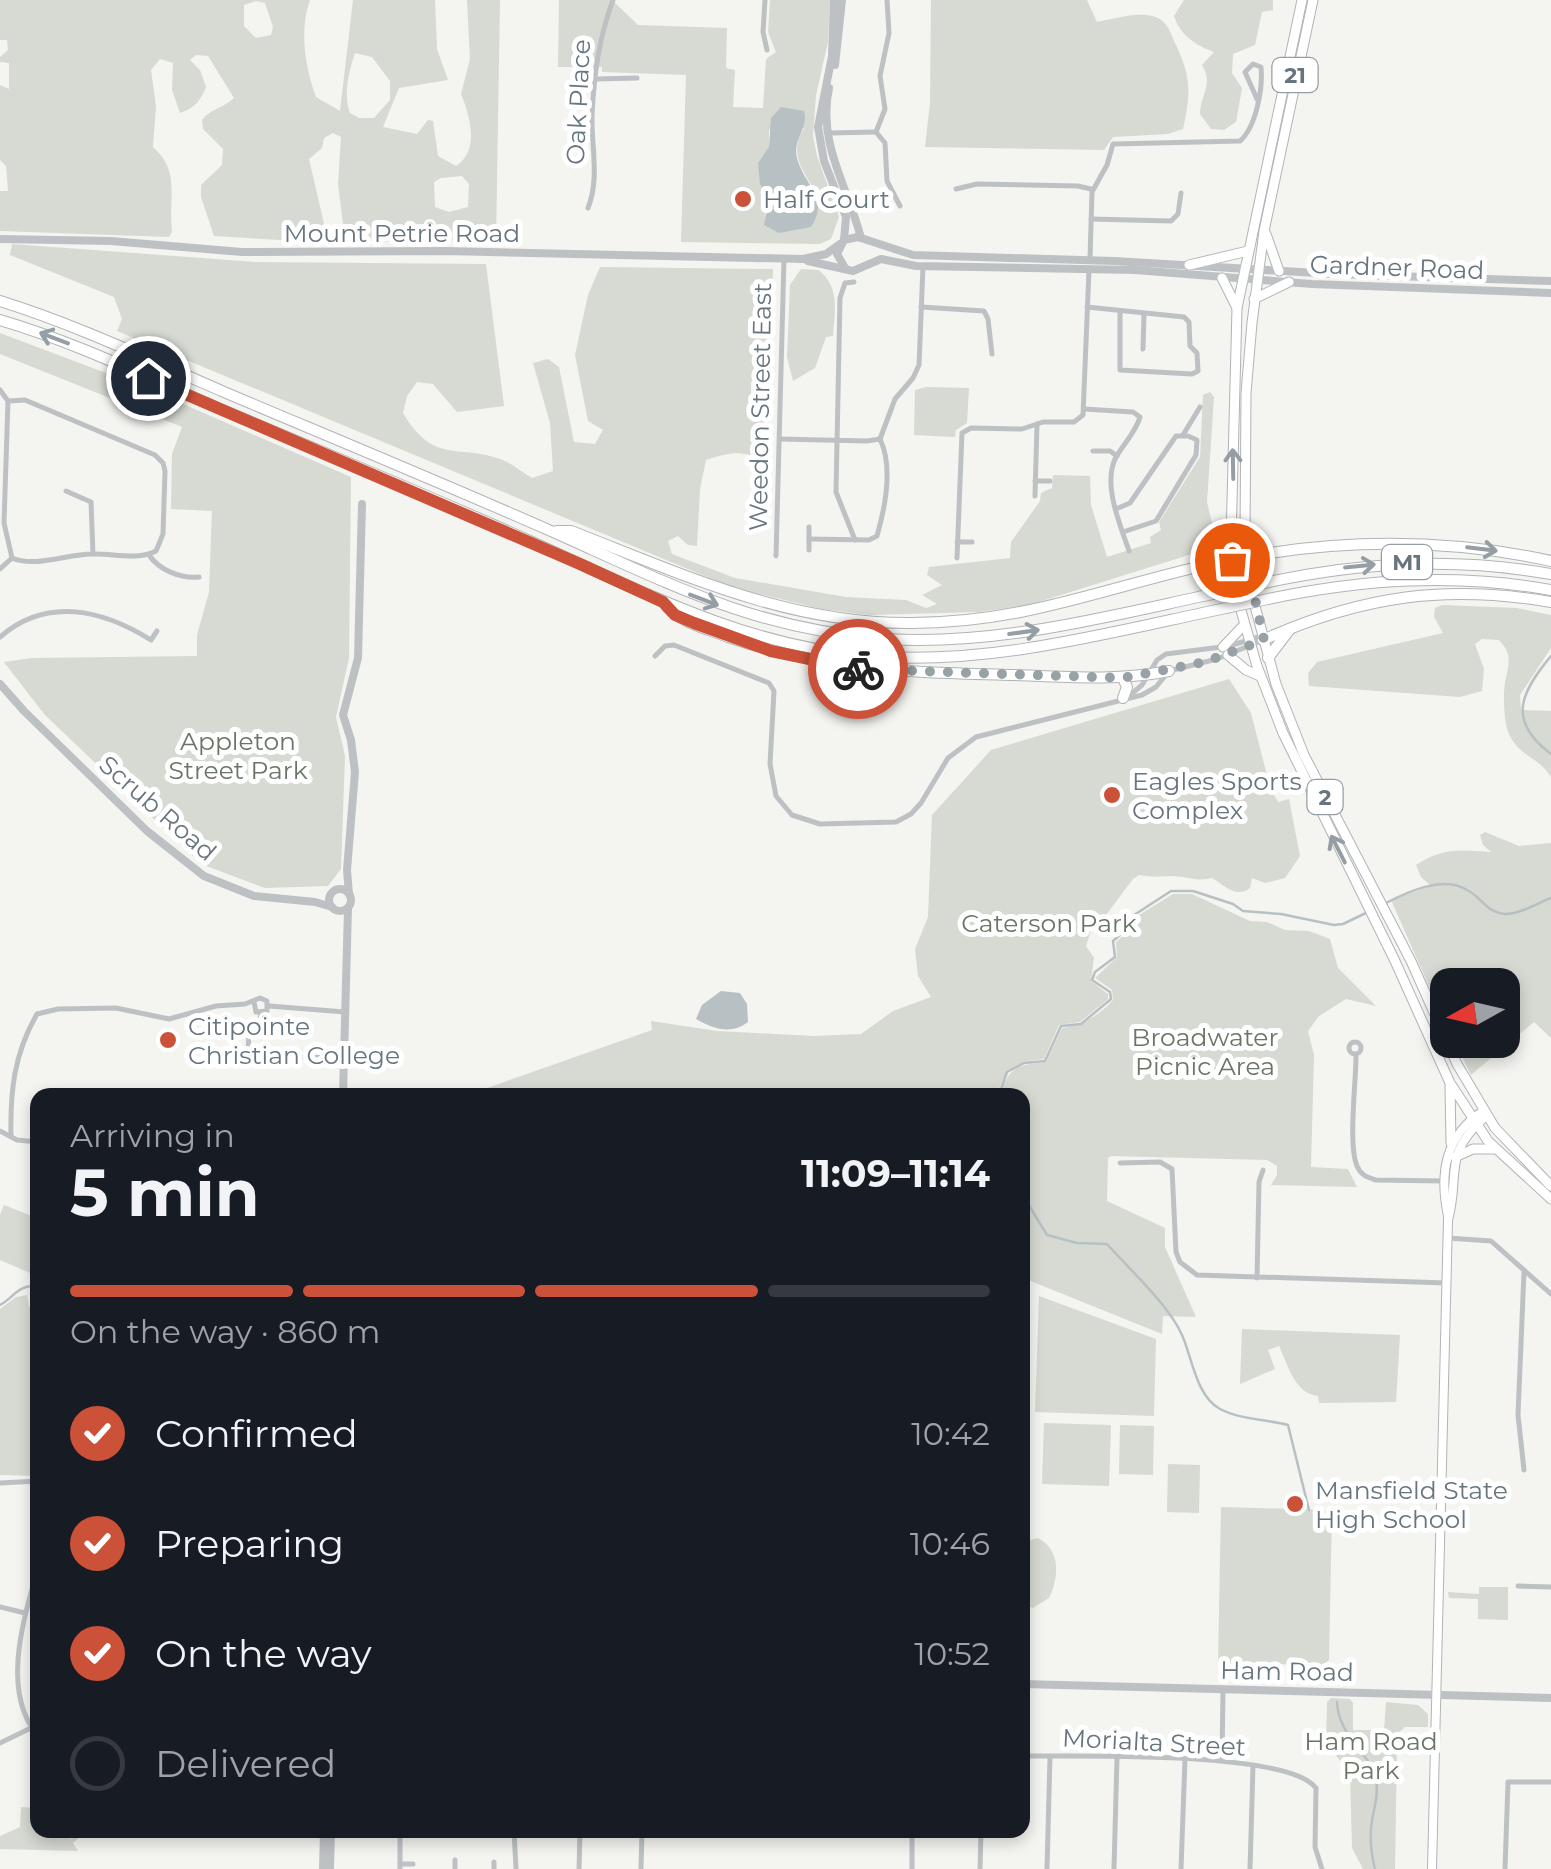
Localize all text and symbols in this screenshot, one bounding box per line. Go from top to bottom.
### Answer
street label: Oak Place [560,38,596,166]
road number: 21 [1272,58,1318,92]
place label: Half Court [763,184,890,214]
marker: Half Court [732,188,754,210]
street label: Mount Petrie Road [284,218,520,248]
street label: Gardner Road [1309,249,1485,285]
street label: Weedon Street East [743,283,777,531]
one-way arrow [39,328,69,346]
pin [106,336,191,421]
icon: home [121,351,176,406]
one-way arrow [1224,448,1243,480]
pin [1190,518,1275,603]
icon: bag [1205,533,1260,588]
one-way arrow [1465,540,1497,559]
road number: M1 [1382,545,1432,579]
one-way arrow [1343,556,1376,575]
one-way arrow [687,592,718,610]
courier [808,619,908,719]
one-way arrow [1007,622,1039,640]
icon: bike [831,642,886,697]
park label: Appleton Street Park [168,726,308,785]
street label: Scrub Road [93,749,223,867]
place label: Eagles Sports Complex [1132,766,1302,825]
road number: 2 [1308,780,1342,814]
marker: Eagles Sports Complex [1101,784,1123,806]
one-way arrow [1328,834,1347,864]
park label: Caterson Park [961,908,1137,938]
north arrow [1430,968,1520,1058]
map controls [1430,968,1520,1058]
place label: Citipointe Christian College [188,1011,400,1070]
park label: Broadwater Picnic Area [1132,1022,1278,1081]
marker: Citipointe Christian College [157,1029,179,1051]
text: Arriving in [70,1116,235,1155]
text: 11:09–11:14 [801,1150,990,1197]
text: 5 min [70,1153,260,1232]
text: On the way · 860 m [70,1312,381,1351]
icon: check [70,1406,125,1461]
text: Confirmed [155,1410,358,1457]
text: 10:42 [911,1414,990,1453]
place label: Mansfield State High School [1315,1475,1508,1534]
marker: Mansfield State High School [1284,1493,1306,1515]
icon: check [70,1516,125,1571]
text: Preparing [155,1520,344,1567]
text: 10:46 [910,1524,990,1563]
icon: check [70,1626,125,1681]
text: On the way [155,1630,372,1677]
text: 10:52 [914,1634,990,1673]
street label: Ham Road [1220,1655,1354,1687]
street label: Morialta Street [1061,1722,1247,1762]
park label: Ham Road Park [1304,1726,1438,1785]
text: Delivered [155,1740,336,1787]

